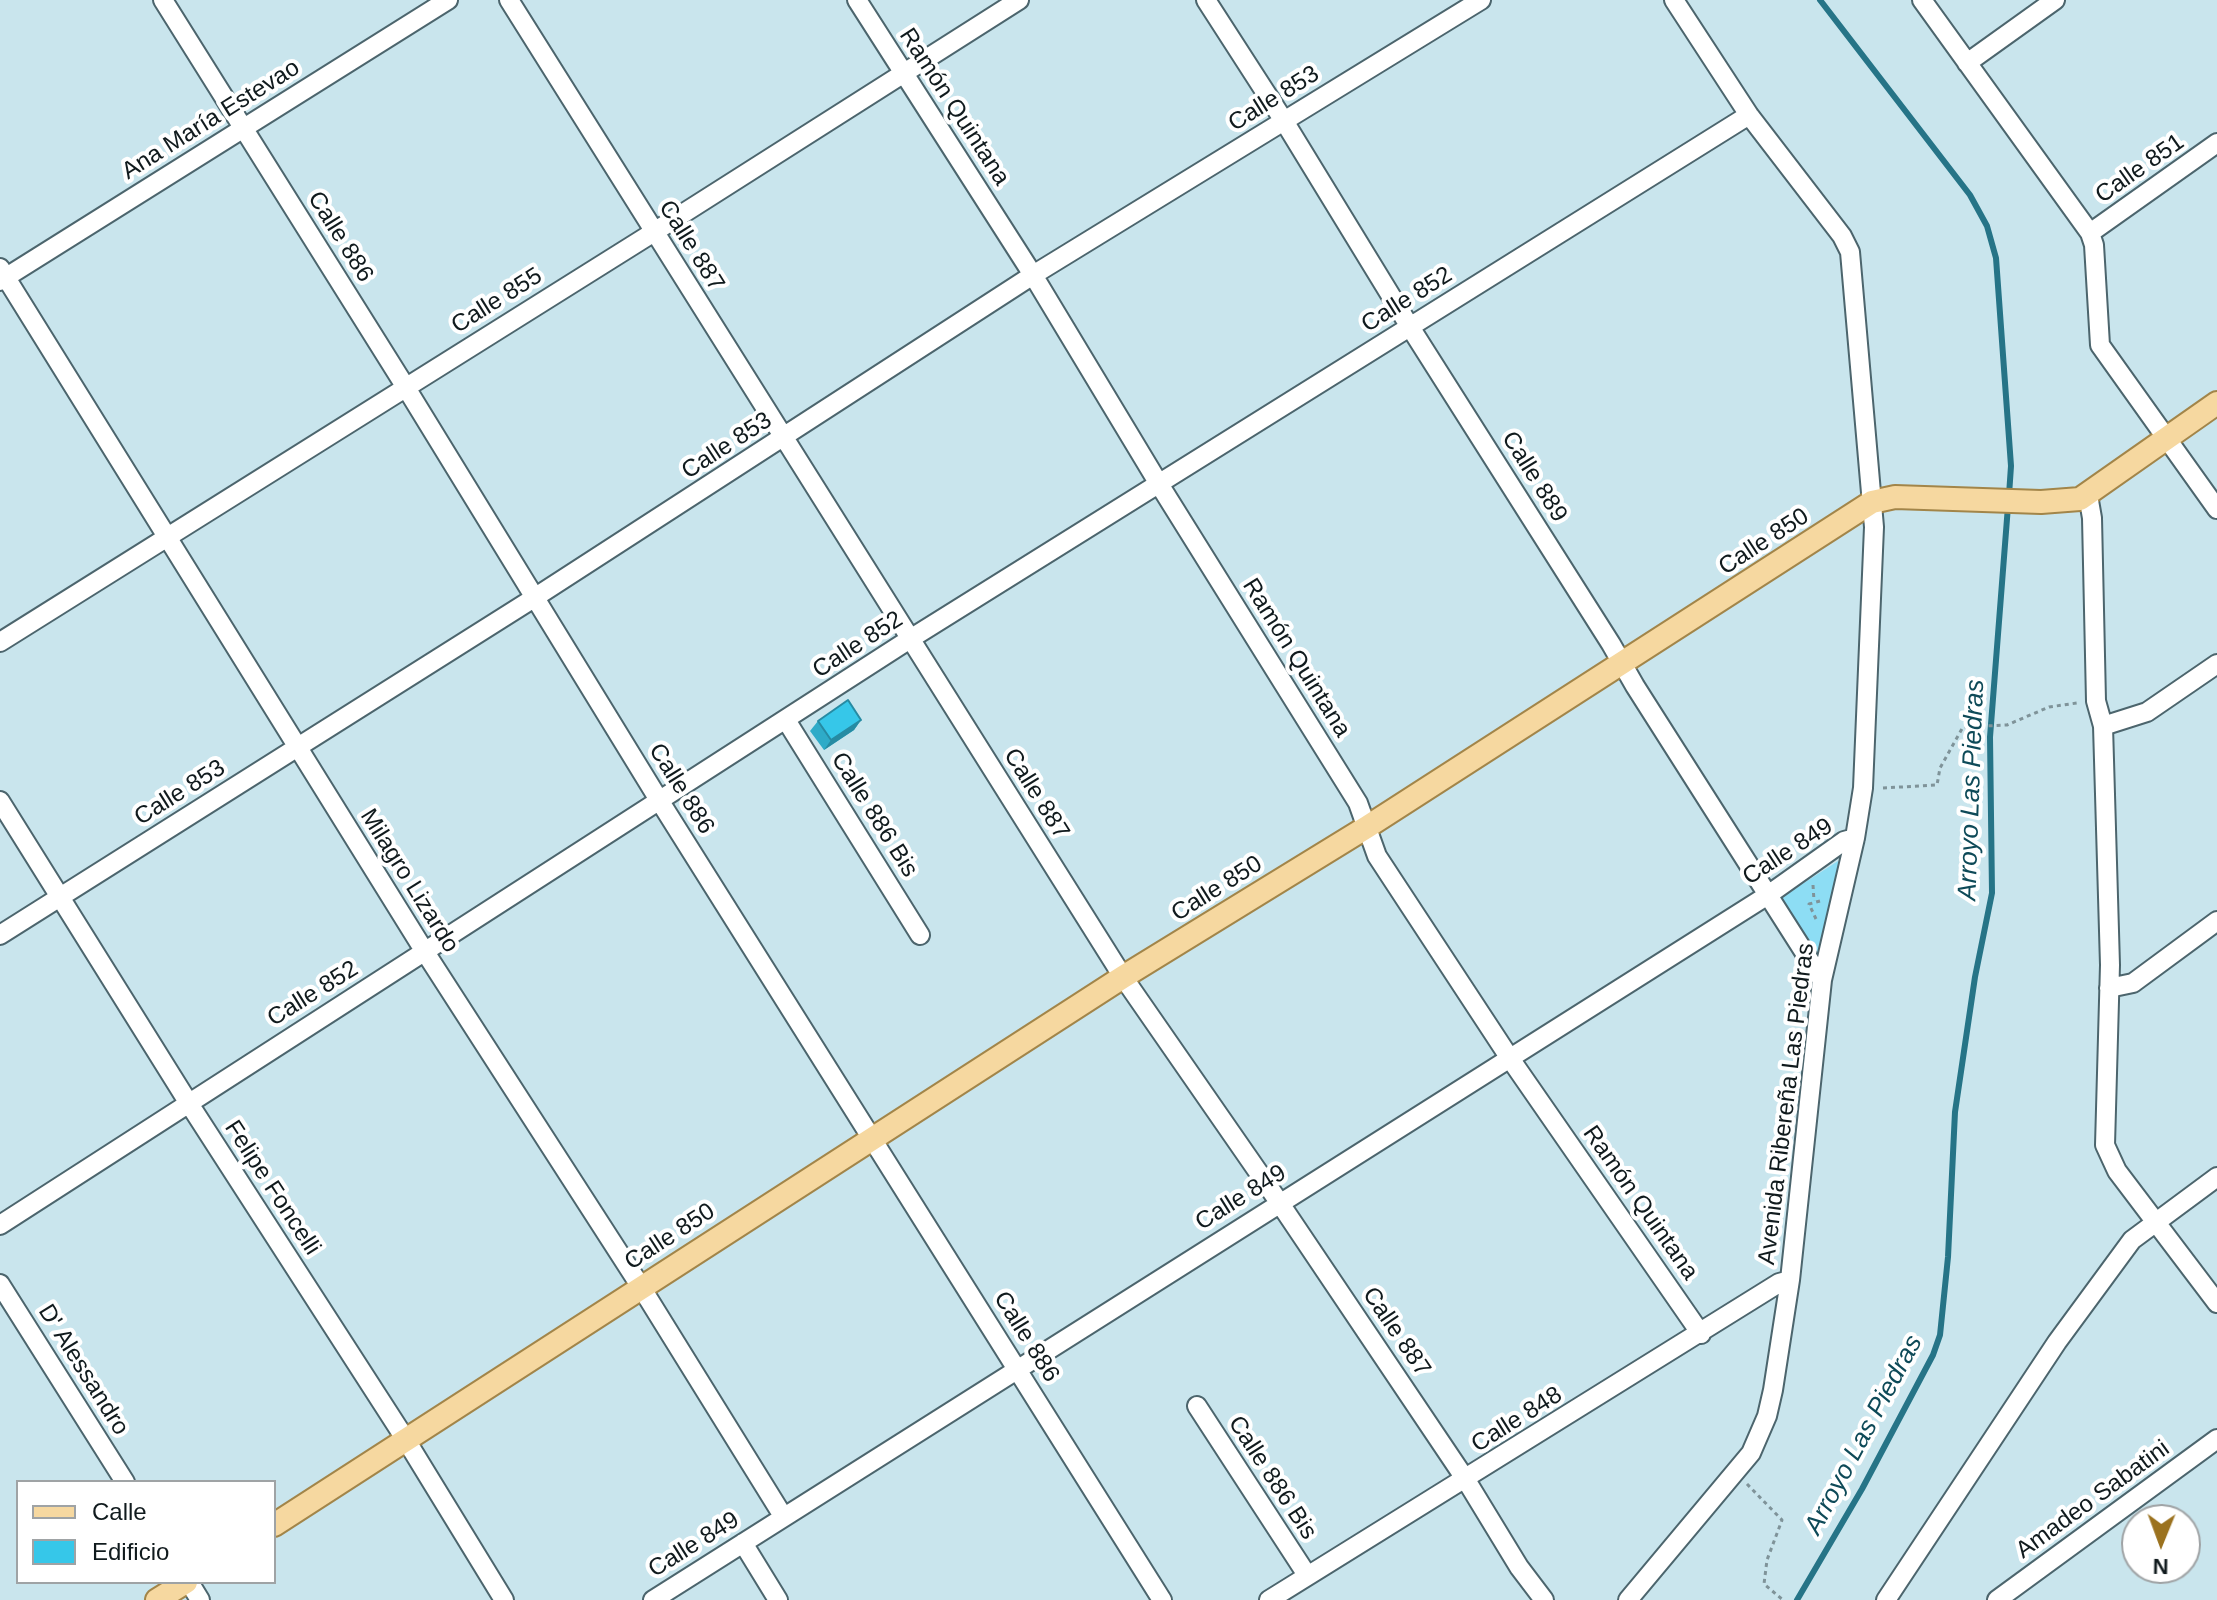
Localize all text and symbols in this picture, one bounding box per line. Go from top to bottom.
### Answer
street label: Ramón Quintana [893,23,1015,191]
street label: Ana María Estevao [117,54,305,186]
street label: Calle 853 [1223,60,1325,138]
street label: Calle 851 [2090,128,2190,210]
street label: Calle 886 [301,186,379,288]
street label: Calle 887 [652,195,730,297]
street label: Calle 852 [1356,261,1458,339]
street label: Calle 855 [446,262,548,340]
street label: Calle 853 [677,406,777,486]
street label: Calle 889 [1495,426,1573,528]
street label: Calle 850 [1714,502,1814,582]
street label: Ramón Quintana [1236,573,1356,743]
street label: Calle 852 [808,605,908,685]
water label: Arroyo Las Piedras [1953,679,1991,901]
street label: Calle 886 [642,738,720,840]
street label: Calle 887 [997,743,1075,845]
street label: Calle 886 Bis [824,747,924,883]
street label: Calle 853 [129,754,231,832]
street label: Milagro Lizardo [353,804,465,958]
street label: Calle 849 [1738,812,1838,892]
street label: Calle 850 [1166,850,1268,928]
street label: Avenida Ribereña Las Piedras [1753,942,1821,1266]
street label: Calle 852 [262,955,364,1033]
street label: Felipe Foncelli [218,1115,326,1261]
street label: Ramón Quintana [1576,1120,1704,1286]
street label: Calle 849 [1190,1159,1292,1237]
street label: Calle 850 [620,1197,720,1277]
street label: Calle 887 [1356,1282,1436,1382]
street label: Calle 886 [987,1286,1065,1388]
street label: D' Alessandro [31,1299,135,1441]
water label: Arroyo Las Piedras [1798,1330,1930,1540]
street label: Calle 848 [1466,1381,1568,1459]
street label: Calle 886 Bis [1221,1411,1323,1545]
street label: Amadeo Sabatini [2011,1435,2175,1565]
legend [16,1480,276,1584]
text: Calle [92,1498,147,1525]
north arrow [2121,1504,2201,1584]
street label: Calle 849 [643,1506,745,1584]
text: Edificio [92,1538,169,1565]
text: N [2152,1554,2169,1579]

